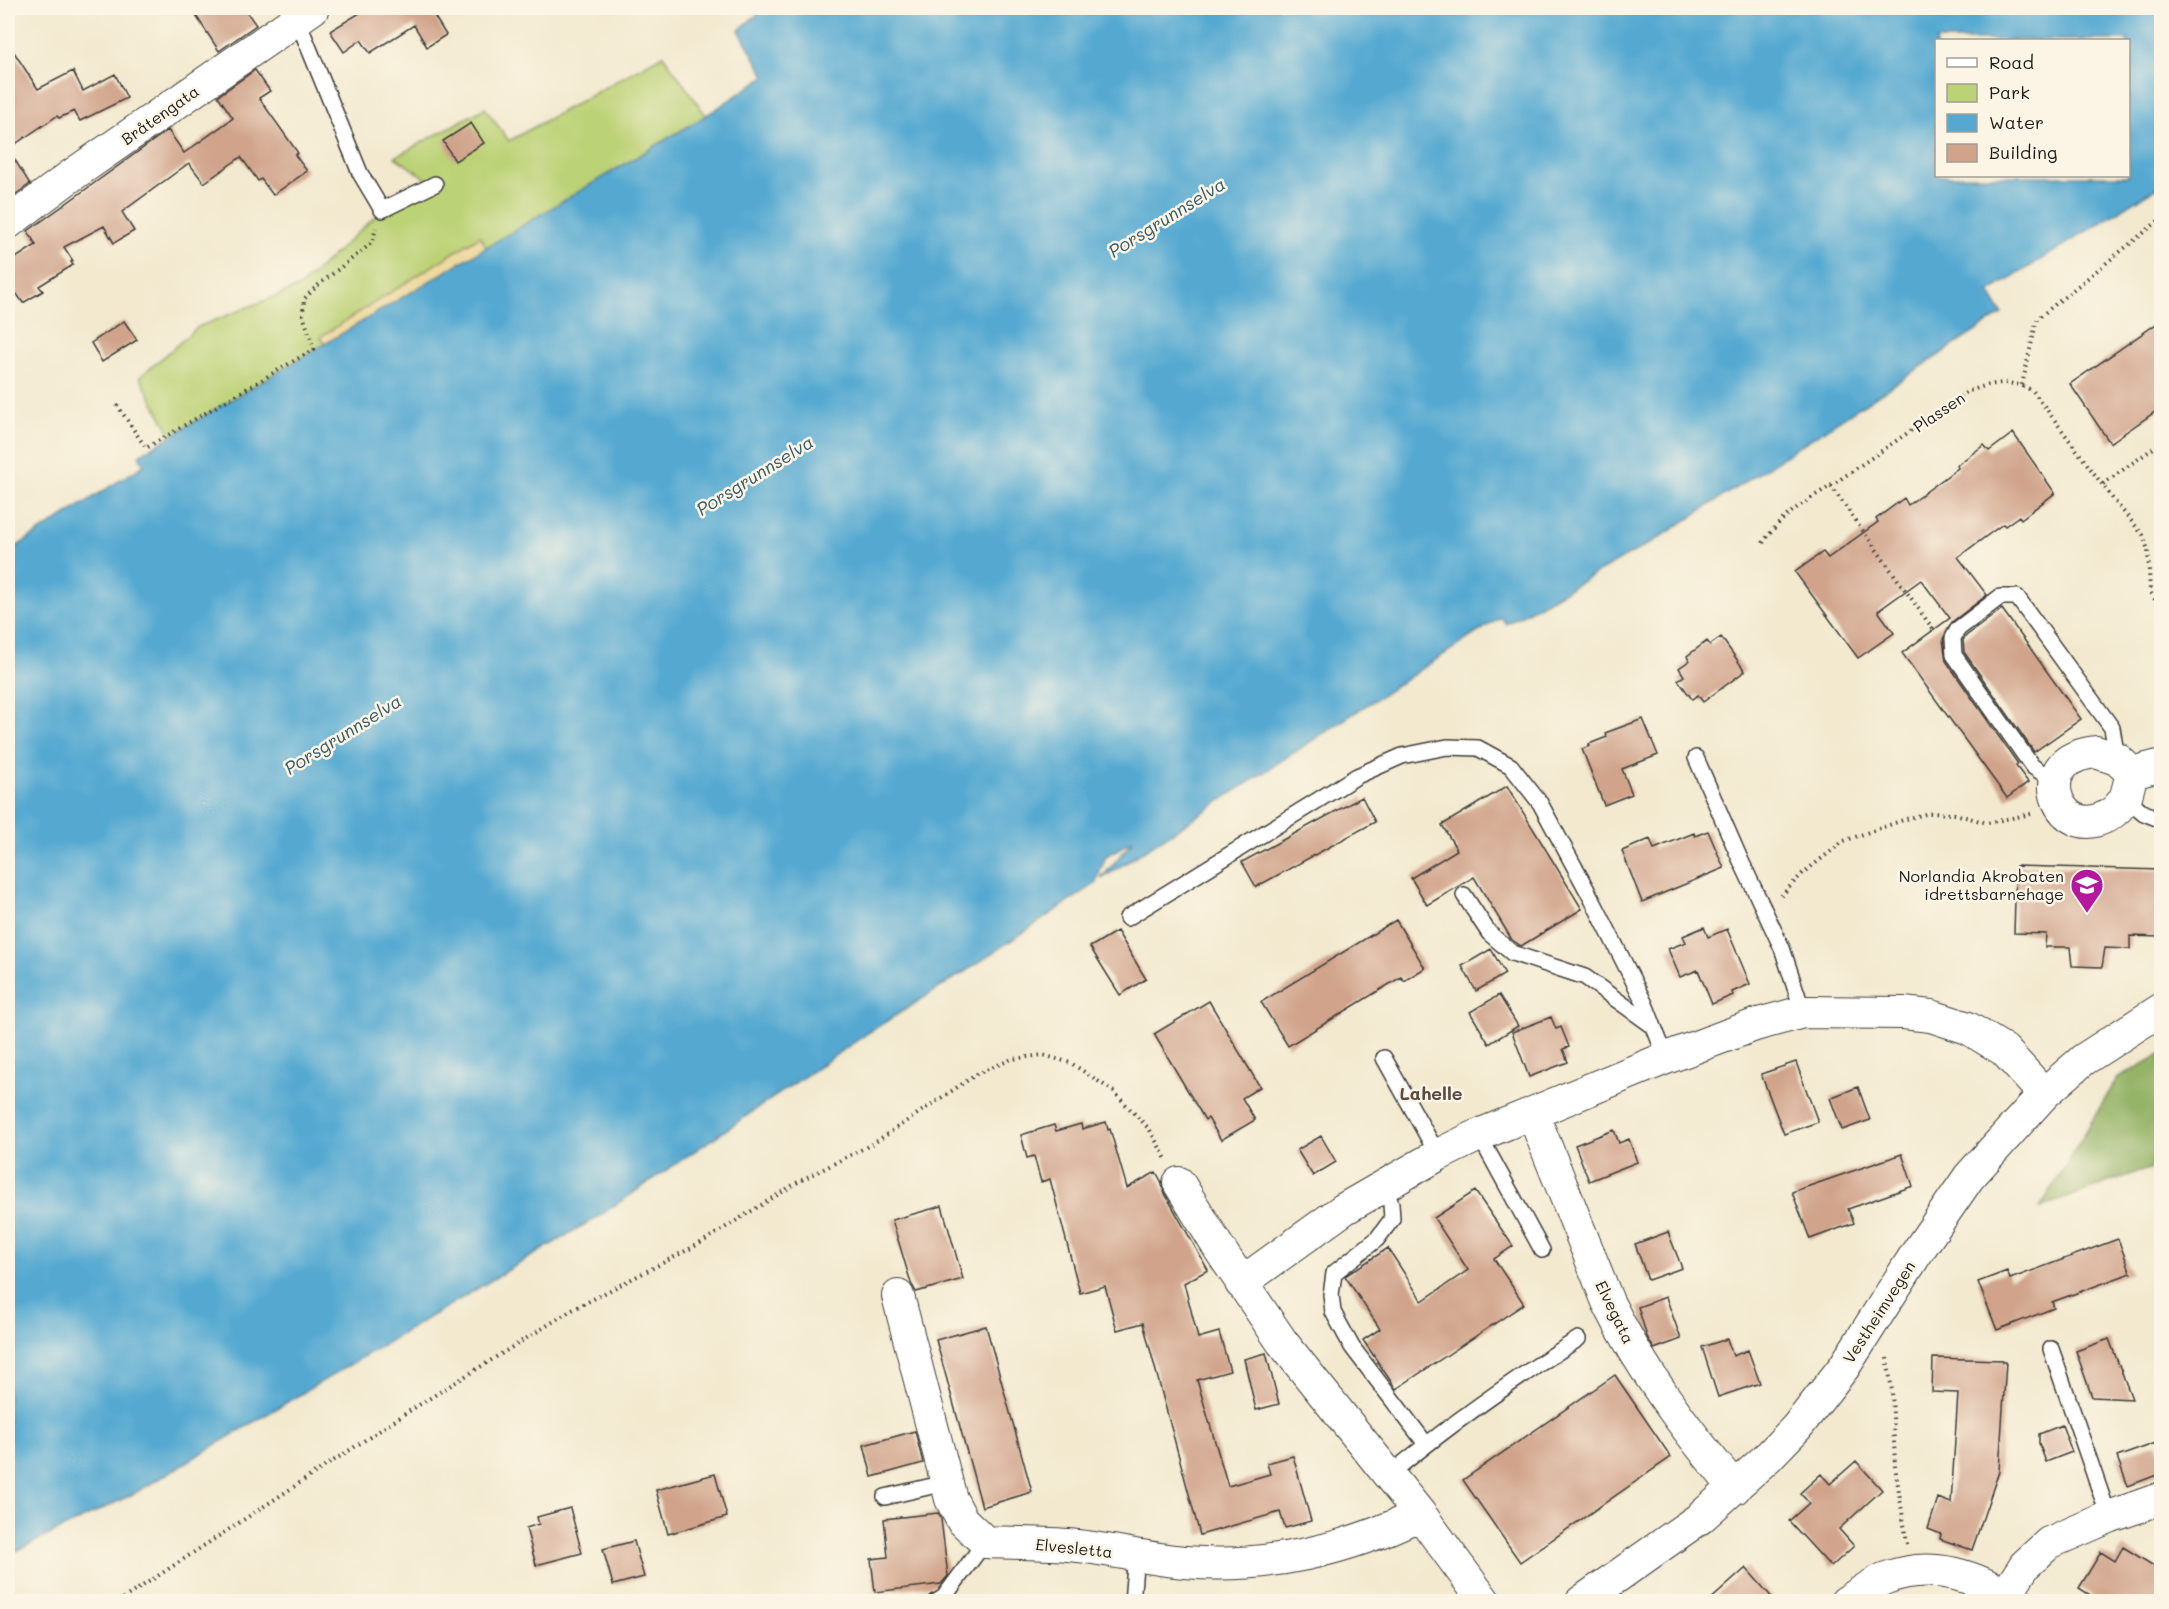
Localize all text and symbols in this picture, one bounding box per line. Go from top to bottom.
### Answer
legend [1935,39,2130,177]
text: Road [1989,50,2034,74]
street label: Bråtengata [117,80,203,149]
text: Park [1989,80,2030,104]
text: Water [1989,110,2044,134]
text: Building [1989,140,2057,164]
water label: Porsgrunnselva [1103,172,1230,263]
street label: Plassen [1909,387,1969,437]
water label: Porsgrunnselva [691,430,818,521]
water label: Porsgrunnselva [279,689,406,780]
place label: Norlandia Akrobaten idrettsbarnehage [1899,865,2064,904]
school or university icon: Norlandia Akrobaten idrettsbarnehage [2069,867,2105,914]
district label: Lahelle [1399,1081,1463,1105]
street label: Vestheimvegen [1838,1257,1920,1367]
street label: Elvegata [1591,1277,1640,1347]
street label: Elvesletta [1035,1533,1114,1562]

